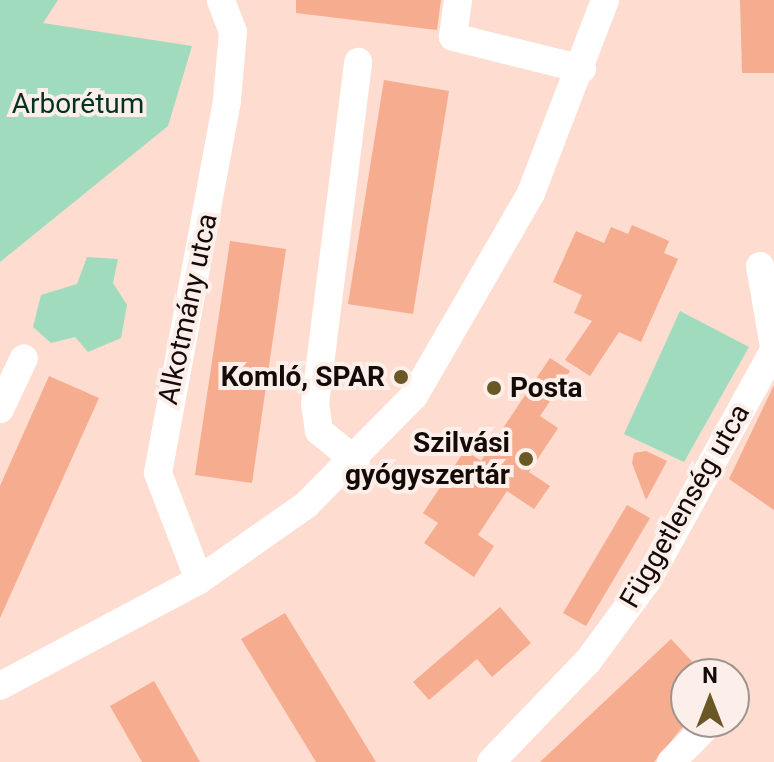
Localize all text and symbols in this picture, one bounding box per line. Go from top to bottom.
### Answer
park label: Arborétum [12,87,144,121]
street label: Alkotmány utca [151,210,225,408]
place label: Komló, SPAR [221,360,385,394]
marker: Komló, SPAR [392,368,410,386]
place label: Posta [510,371,583,405]
marker: Posta [485,379,503,397]
street label: Függetlenség utca [613,398,757,614]
place label: Szilvási gyógyszertár [345,426,510,492]
marker: Szilvási gyógyszertár [517,450,535,468]
north arrow [670,658,750,738]
text: N [702,663,718,688]

